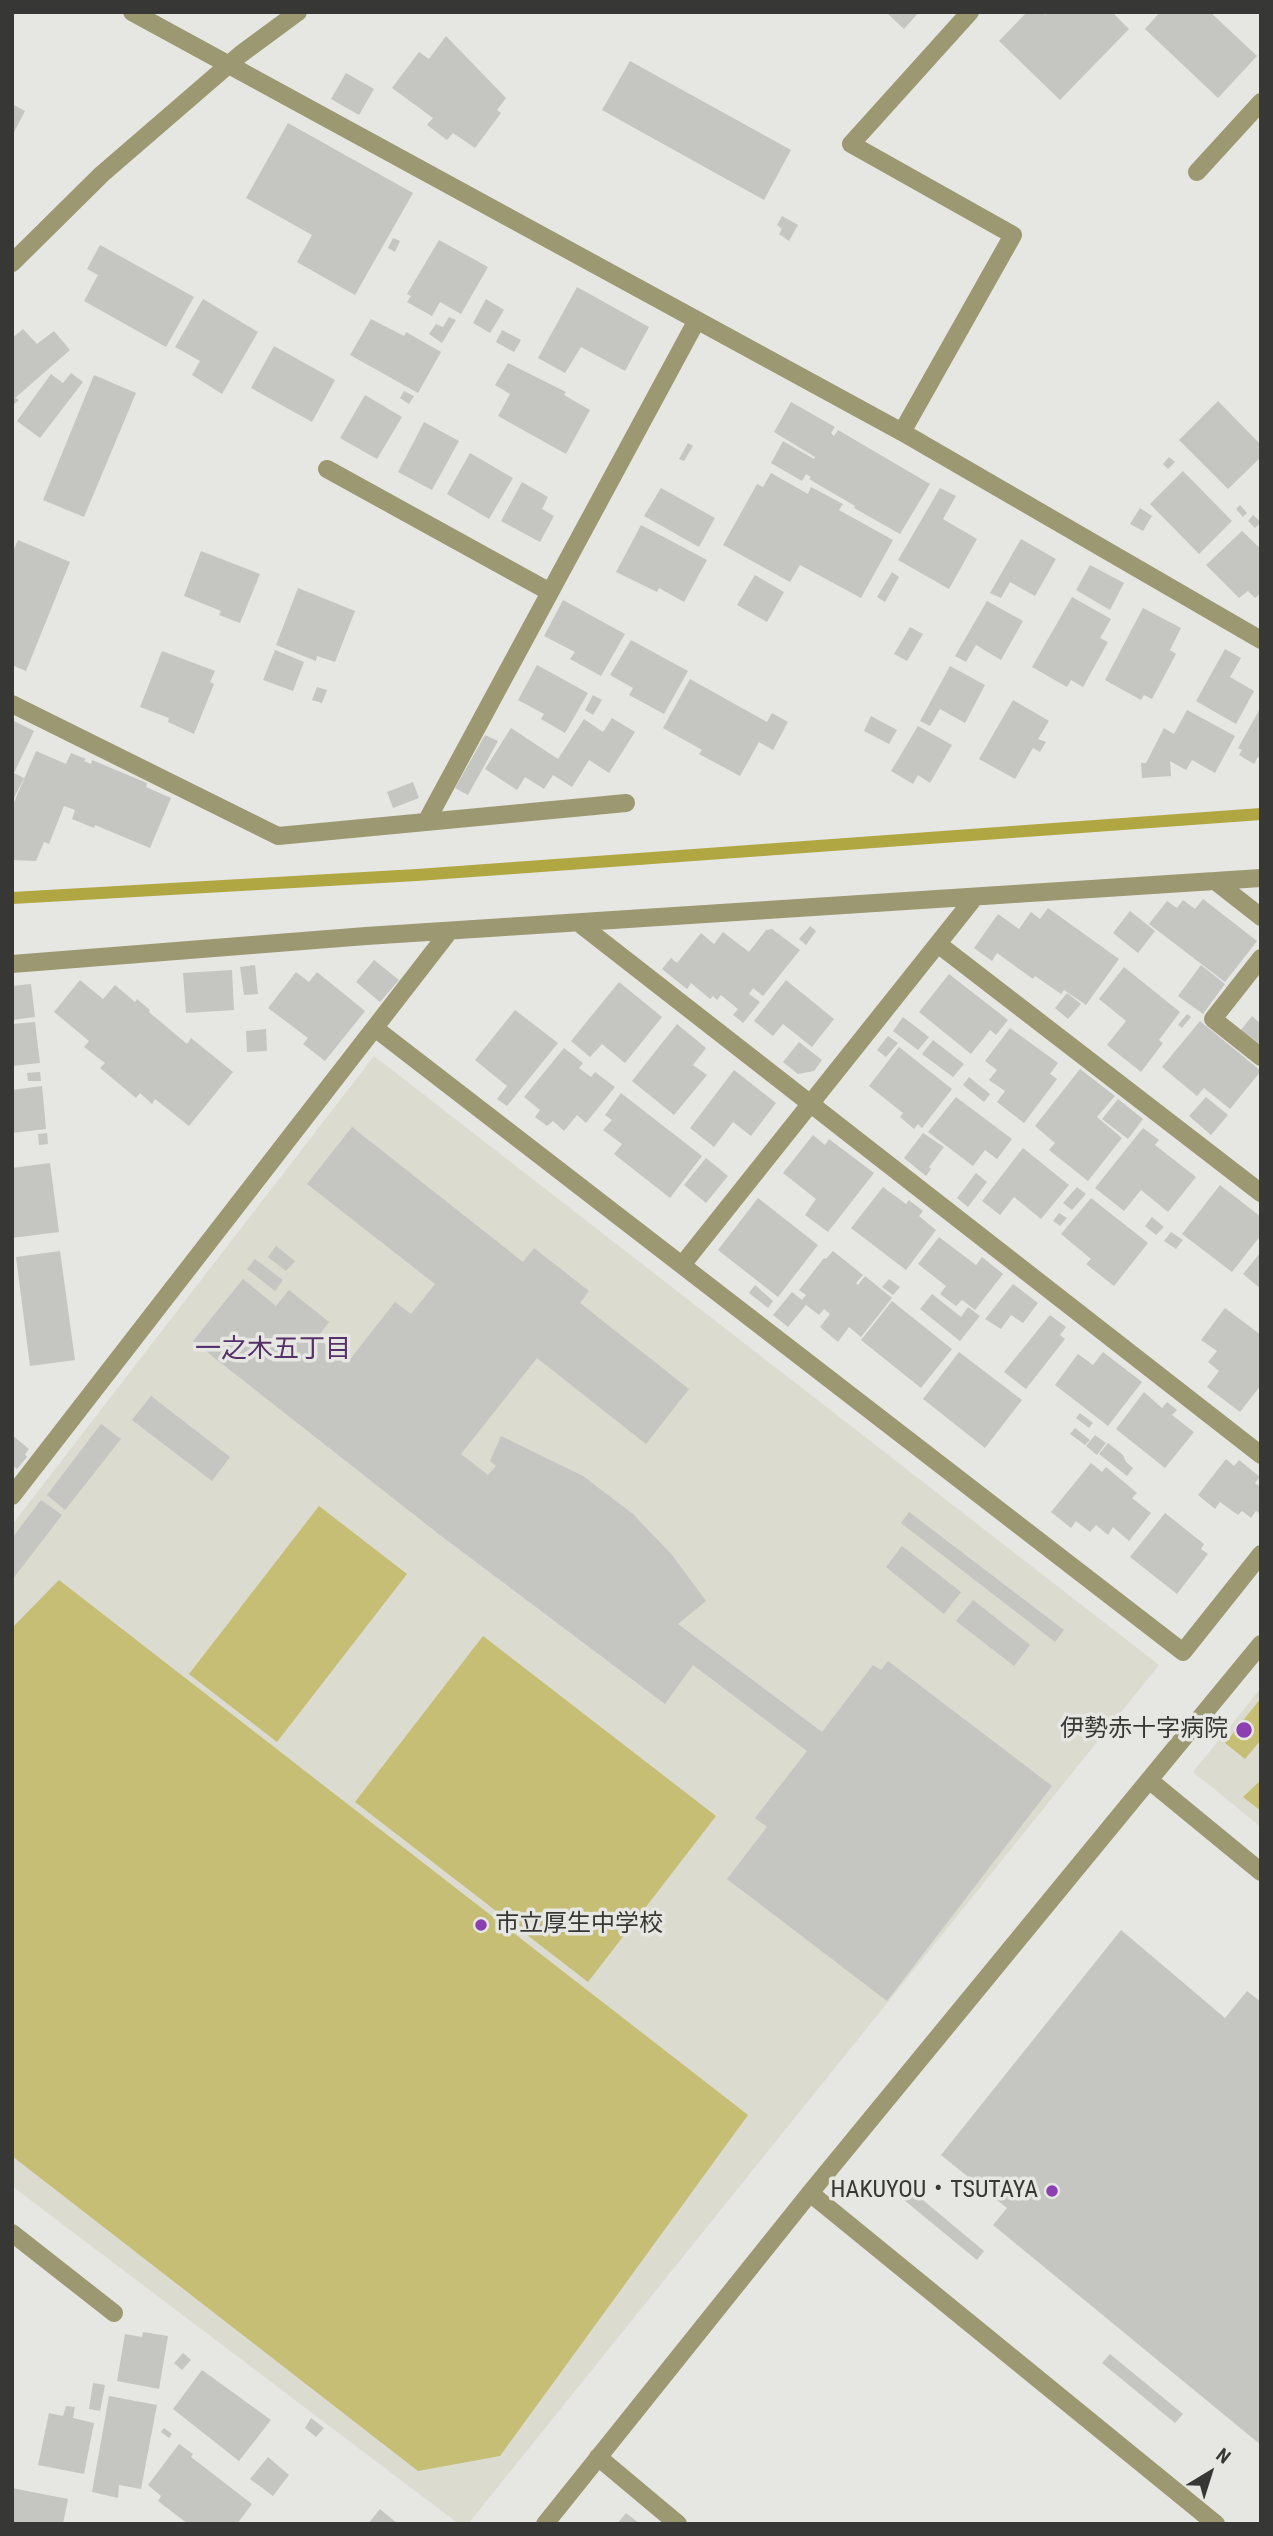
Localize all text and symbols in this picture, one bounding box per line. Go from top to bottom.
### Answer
district label: 一之木五丁目 [195,1334,351,1366]
place label: 伊勢赤十字病院 [1060,1716,1228,1744]
marker: 伊勢赤十字病院 [1234,1720,1254,1740]
place label: 市立厚生中学校 [495,1911,663,1939]
marker: 市立厚生中学校 [473,1917,489,1933]
place label: HAKUYOU・TSUTAYA [830,2177,1038,2205]
marker: HAKUYOU・TSUTAYA [1044,2183,1060,2199]
north arrow [1175,2438,1245,2508]
text: N [1212,2443,1235,2469]

